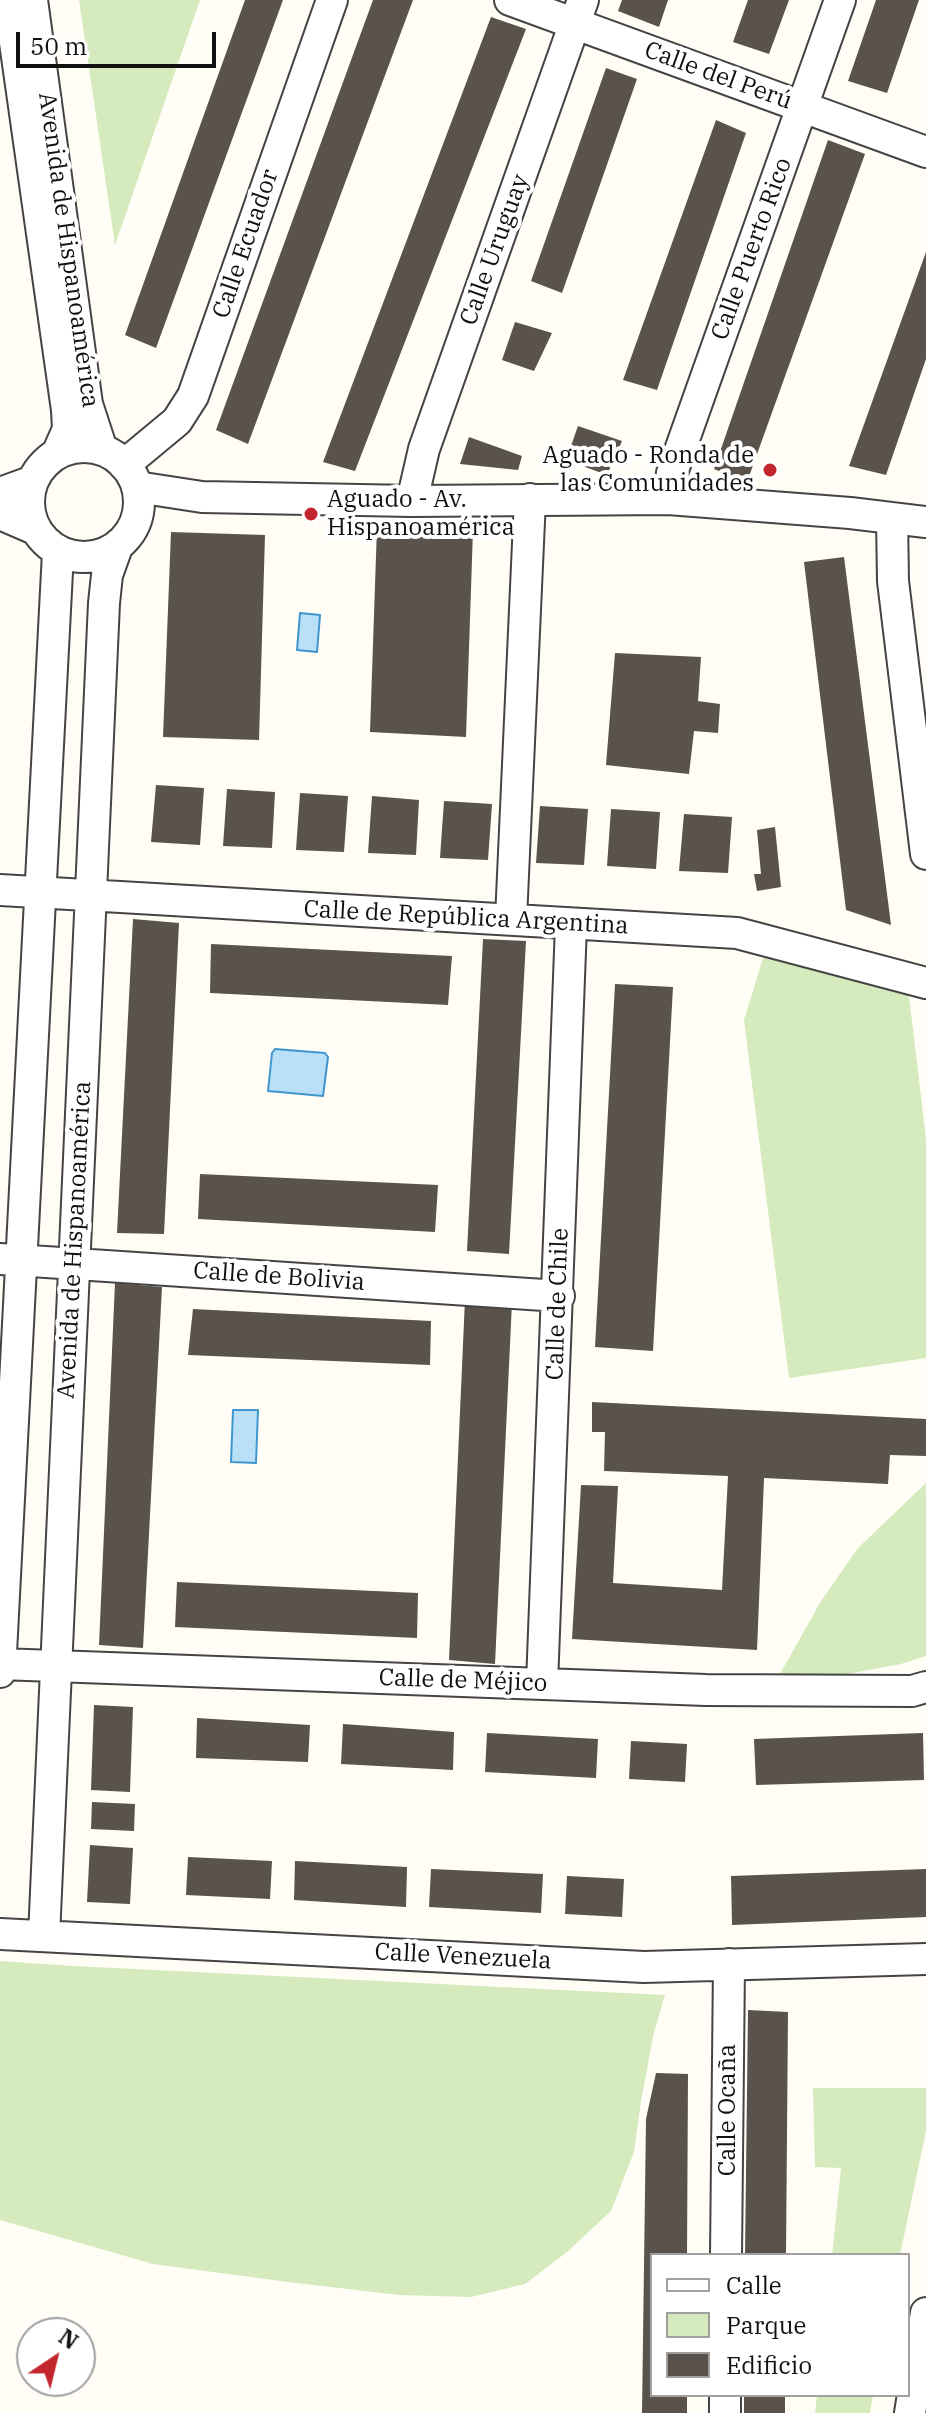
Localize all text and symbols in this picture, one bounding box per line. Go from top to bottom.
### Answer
scale bar [20,16,220,66]
text: 50 m [30,30,87,62]
street label: Calle del Perú [640,36,796,116]
street label: Avenida de Hispanoamérica [32,90,104,410]
street label: Calle Puerto Rico [706,154,798,344]
street label: Calle Ecuador [207,166,285,322]
street label: Calle Uruguay [454,171,536,329]
place label: Aguado - Ronda de las Comunidades [542,442,754,498]
marker: Aguado - Ronda de las Comunidades [761,461,779,479]
place label: Aguado - Av. Hispanoamérica [327,486,515,542]
marker: Aguado - Av. Hispanoamérica [302,505,320,523]
street label: Calle de República Argentina [303,895,629,941]
street label: Avenida de Hispanoamérica [52,1080,98,1400]
street label: Calle de Chile [541,1227,575,1381]
street label: Calle de Bolivia [192,1257,366,1297]
street label: Calle de Méjico [378,1664,548,1698]
street label: Calle Venezuela [374,1938,552,1976]
street label: Calle Ocaña [714,2044,742,2176]
legend [650,2253,910,2397]
text: Calle [726,2269,782,2301]
text: Parque [726,2309,806,2341]
north arrow [16,2317,96,2397]
text: N [53,2322,84,2355]
text: Edificio [726,2349,812,2381]

